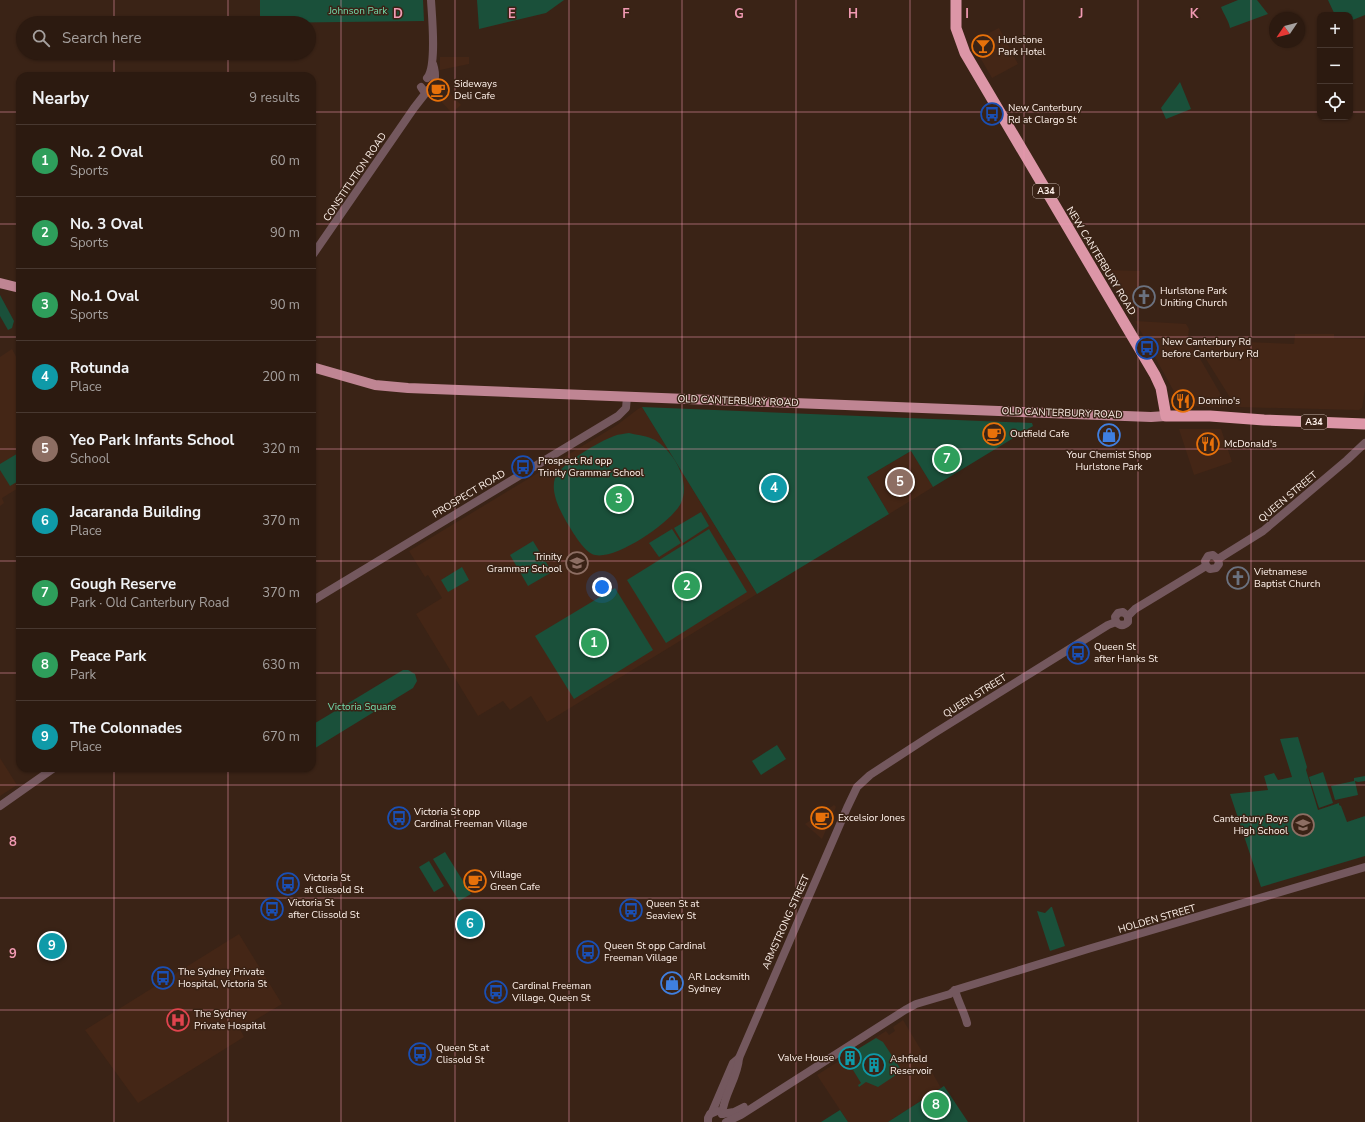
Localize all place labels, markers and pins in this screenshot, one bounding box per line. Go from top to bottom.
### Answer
bar icon: Hurlstone Park Hotel [970,33,996,59]
place label: Hurlstone Park Hotel [998,33,1045,59]
cafe icon: Sideways Deli Cafe [425,77,451,103]
place label: Sideways Deli Cafe [454,77,497,103]
bus stop icon: New Canterbury Rd at Clargo St [979,101,1005,127]
place label: New Canterbury Rd at Clargo St [1008,101,1083,127]
church icon: Hurlstone Park Uniting Church [1131,284,1157,310]
place label: Hurlstone Park Uniting Church [1160,284,1228,310]
bus stop icon: New Canterbury Rd before Canterbury Rd [1134,335,1160,361]
place label: New Canterbury Rd before Canterbury Rd [1162,335,1259,361]
restaurant icon: Domino's [1170,388,1196,414]
place label: Domino's [1198,394,1240,408]
cafe icon: Outfield Cafe [981,421,1007,447]
shop icon: Your Chemist Shop Hurlstone Park [1096,422,1122,448]
place label: Outfield Cafe [1010,427,1069,441]
restaurant icon: McDonald's [1195,431,1221,457]
place label: McDonald's [1224,437,1277,451]
pin: 7 [934,444,960,474]
place label: Your Chemist Shop Hurlstone Park [1065,448,1152,474]
bus stop icon: Prospect Rd opp Trinity Grammar School [510,454,536,480]
place label: Prospect Rd opp Trinity Grammar School [538,454,644,480]
pin: 5 [887,467,913,497]
pin: 4 [761,473,787,503]
pin: 3 [606,484,632,514]
place label: Trinity Grammar School [487,550,563,576]
school or university icon: Trinity Grammar School [564,550,590,576]
church icon: Vietnamese Baptist Church [1225,565,1251,591]
place label: Vietnamese Baptist Church [1253,565,1320,591]
pin: 2 [674,571,700,601]
pin: 1 [581,628,607,658]
bus stop icon: Queen St after Hanks St [1065,640,1091,666]
place label: Queen St after Hanks St [1094,640,1158,666]
bus stop icon: Victoria St opp Cardinal Freeman Village [386,805,412,831]
place label: Victoria St opp Cardinal Freeman Village [413,805,527,831]
cafe icon: Excelsior Jones [809,805,835,831]
place label: Excelsior Jones [838,811,905,825]
place label: Canterbury Boys High School [1213,812,1288,838]
school or university icon: Canterbury Boys High School [1290,812,1316,838]
cafe icon: Village Green Cafe [462,868,488,894]
place label: Village Green Cafe [489,868,540,894]
bus stop icon: Victoria St at Clissold St [275,871,301,897]
place label: Victoria St at Clissold St [303,871,364,897]
bus stop icon: Victoria St after Clissold St [259,896,285,922]
place label: Victoria St after Clissold St [287,896,360,922]
bus stop icon: Queen St at Seaview St [618,897,644,923]
place label: Queen St at Seaview St [646,897,700,923]
pin: 6 [457,909,483,939]
pin: 9 [39,931,65,961]
bus stop icon: Queen St opp Cardinal Freeman Village [575,939,601,965]
place label: Queen St opp Cardinal Freeman Village [604,939,706,965]
bus stop icon: The Sydney Private Hospital, Victoria St [150,965,176,991]
place label: The Sydney Private Hospital, Victoria St [178,965,268,991]
shop icon: AR Locksmith Sydney [659,970,685,996]
place label: AR Locksmith Sydney [688,970,750,996]
bus stop icon: Cardinal Freeman Village, Queen St [483,979,509,1005]
place label: Cardinal Freeman Village, Queen St [511,979,591,1005]
hospital icon: The Sydney Private Hospital [165,1007,191,1033]
place label: The Sydney Private Hospital [194,1007,266,1033]
bus stop icon: Queen St at Clissold St [407,1041,433,1067]
place label: Queen St at Clissold St [436,1041,490,1067]
building icon: Valve House [837,1045,863,1071]
place label: Valve House [777,1051,834,1065]
building icon: Ashfield Reservoir [861,1052,887,1078]
place label: Ashfield Reservoir [890,1052,933,1078]
pin: 8 [923,1090,949,1120]

